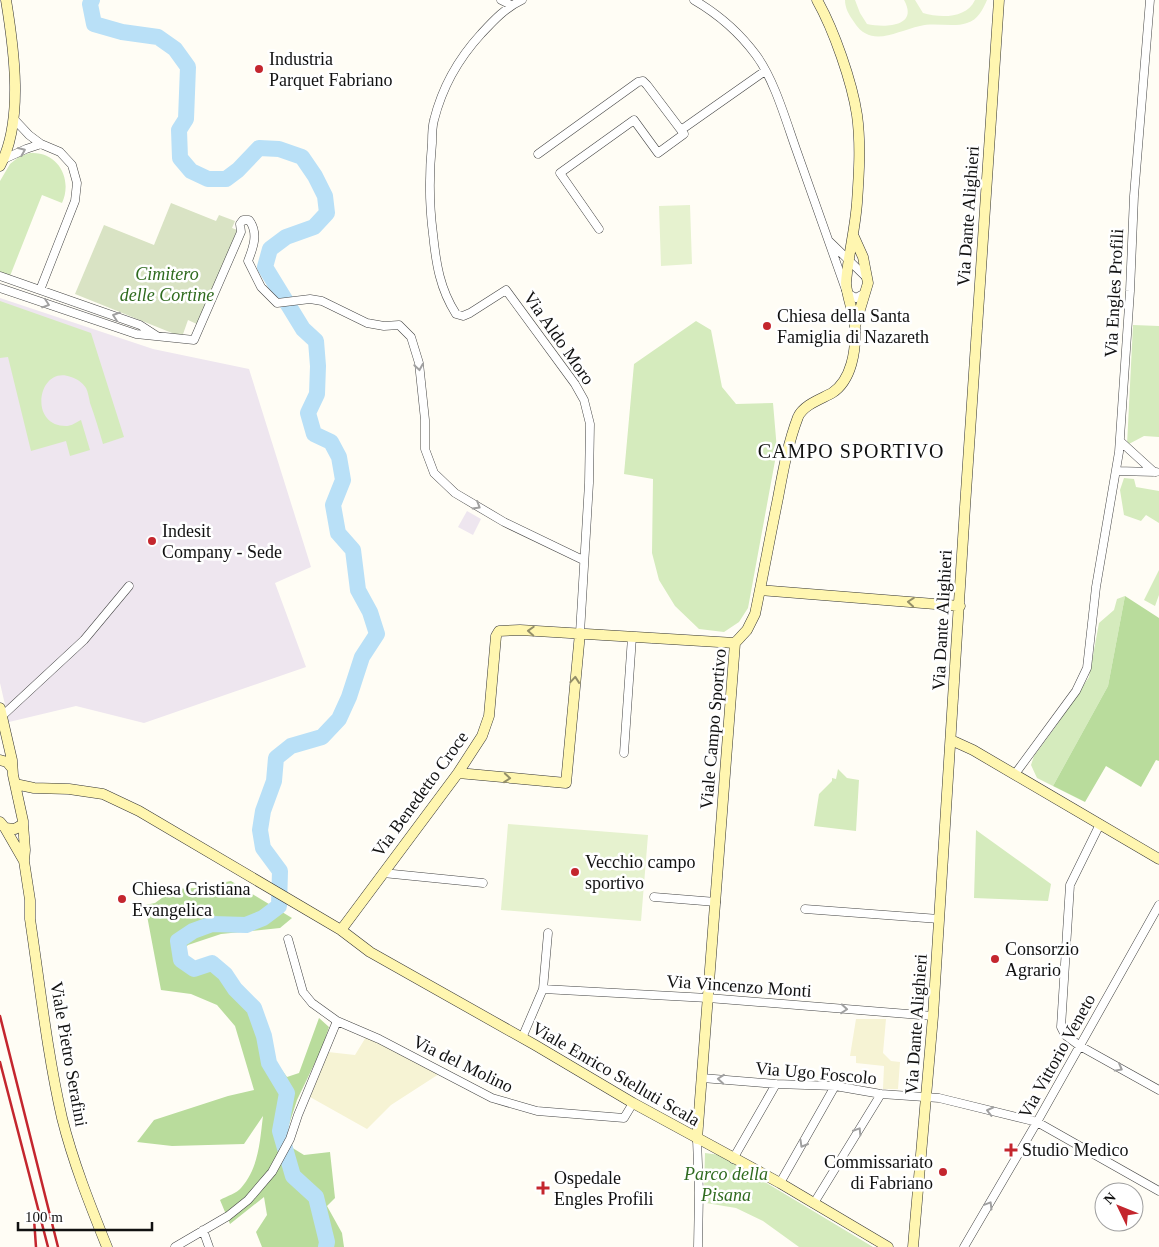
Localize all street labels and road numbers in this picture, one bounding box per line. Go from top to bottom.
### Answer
street label: Via Dante Alighieri [953,145,983,287]
street label: Via Engles Profili [1101,228,1127,358]
street label: Via Aldo Moro [520,288,598,388]
street label: Via Dante Alighieri [928,549,956,691]
street label: Viale Campo Sportivo [696,648,730,810]
street label: Via Benedetto Croce [368,727,472,861]
street label: Via Dante Alighieri [901,953,931,1095]
street label: Via Vincenzo Monti [666,971,812,1001]
street label: Viale Pietro Serafini [46,980,92,1128]
street label: Via Vittorio Veneto [1015,990,1099,1122]
street label: Viale Enrico Stelluti Scala [529,1018,703,1130]
street label: Via del Molino [410,1031,516,1097]
street label: Via Ugo Foscolo [754,1058,878,1088]

